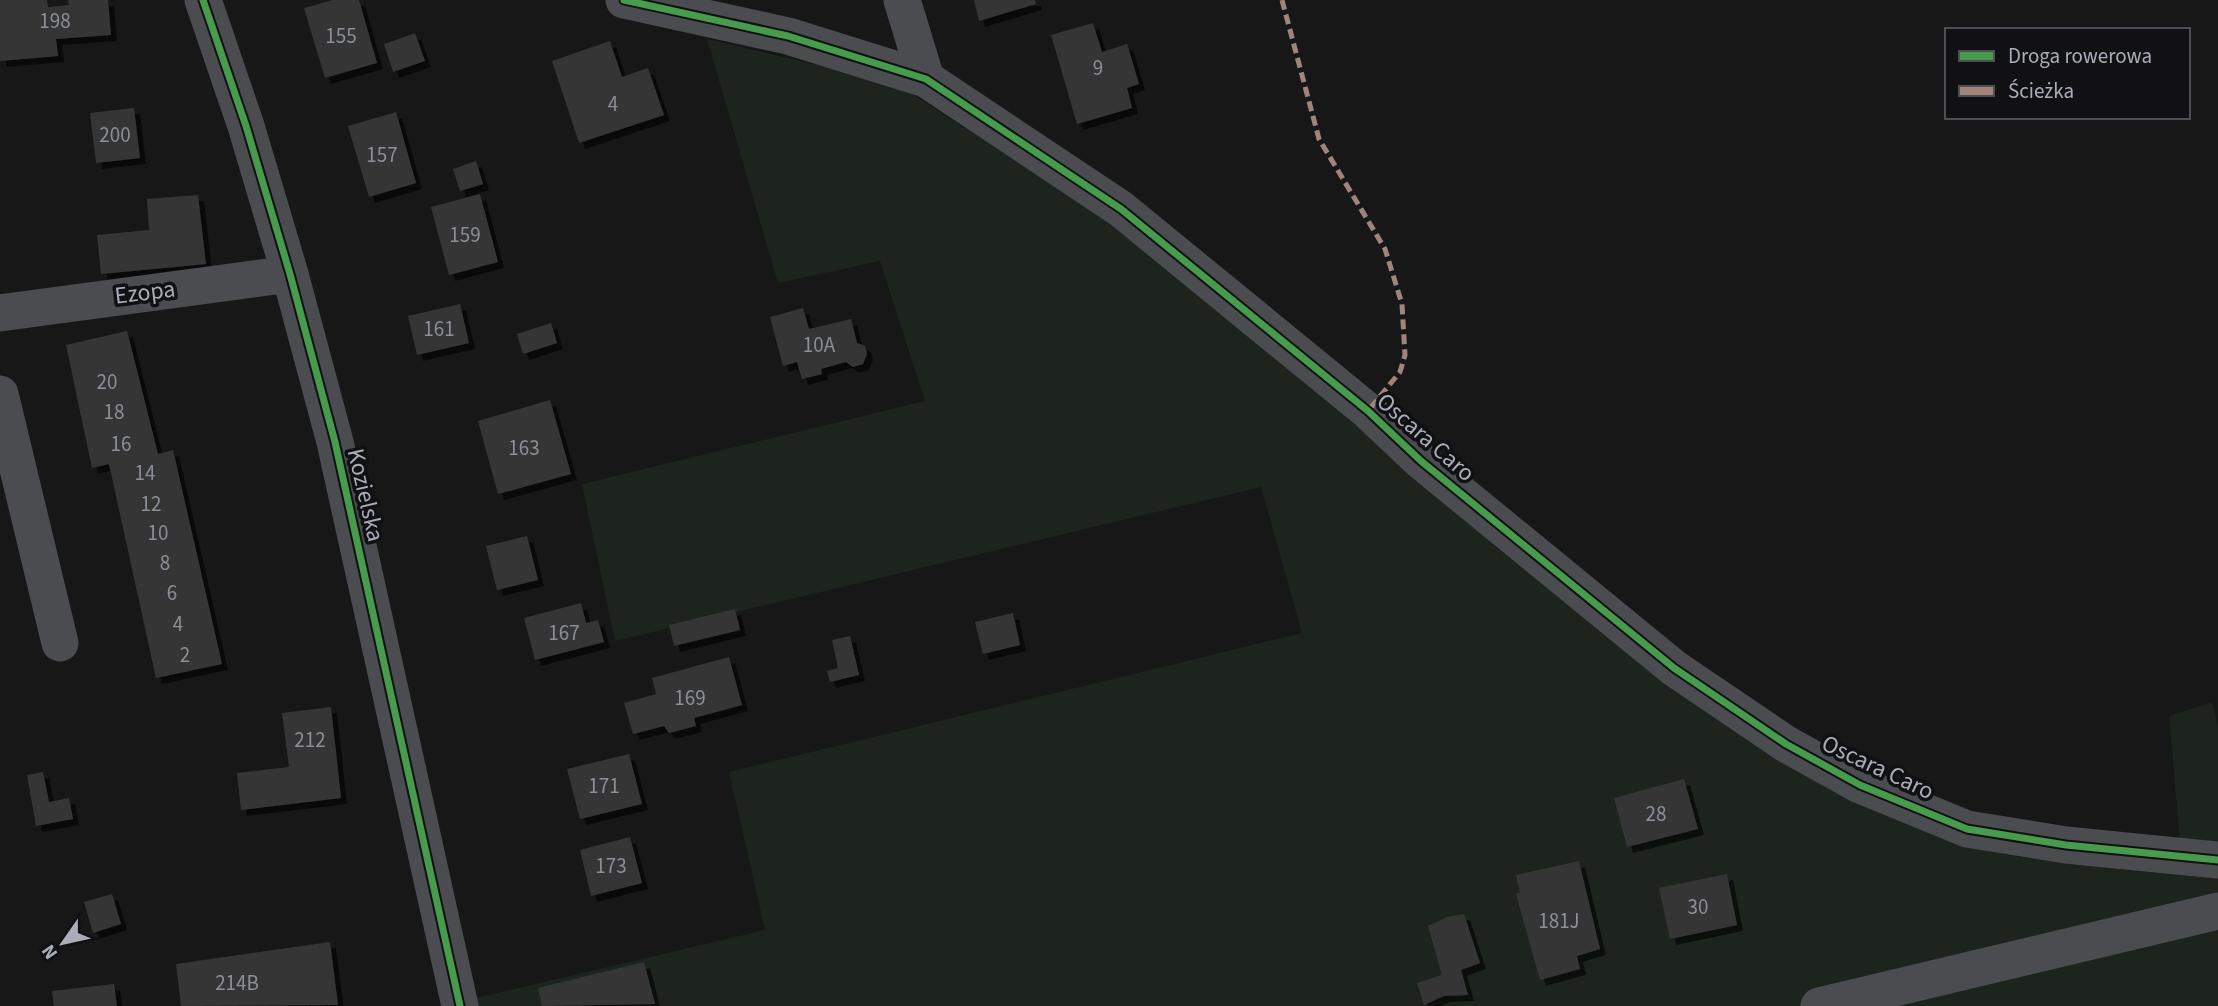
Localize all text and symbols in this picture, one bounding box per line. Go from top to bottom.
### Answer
house number: 198 [39,6,71,36]
house number: 155 [325,21,357,51]
legend [1945,28,2190,119]
text: Droga rowerowa [2008,41,2152,71]
house number: 9 [1093,53,1103,83]
text: Ścieżka [2008,76,2074,106]
house number: 4 [608,89,618,119]
house number: 200 [99,120,131,150]
house number: 157 [366,140,398,170]
house number: 159 [449,220,481,250]
street label: Ezopa [113,271,177,314]
house number: 161 [423,314,455,344]
house number: 10A [803,330,836,360]
house number: 20 [97,367,117,397]
street label: Oscara Caro [1369,385,1483,490]
house number: 18 [104,397,124,427]
house number: 16 [111,429,131,459]
house number: 163 [508,433,540,463]
street label: Kozielska [338,445,393,545]
house number: 14 [135,458,155,488]
house number: 12 [141,489,161,519]
house number: 10 [148,518,168,548]
house number: 8 [160,548,170,578]
house number: 6 [167,578,177,608]
house number: 4 [173,609,183,639]
house number: 167 [548,618,580,648]
house number: 2 [180,640,190,670]
house number: 169 [674,683,706,713]
house number: 212 [294,725,326,755]
street label: Oscara Caro [1816,726,1940,809]
house number: 171 [588,771,620,801]
house number: 28 [1646,799,1666,829]
house number: 173 [595,851,627,881]
house number: 30 [1688,892,1708,922]
house number: 181J [1538,906,1580,936]
north arrow [28,908,98,978]
text: N [35,939,65,964]
house number: 214B [215,968,259,998]

